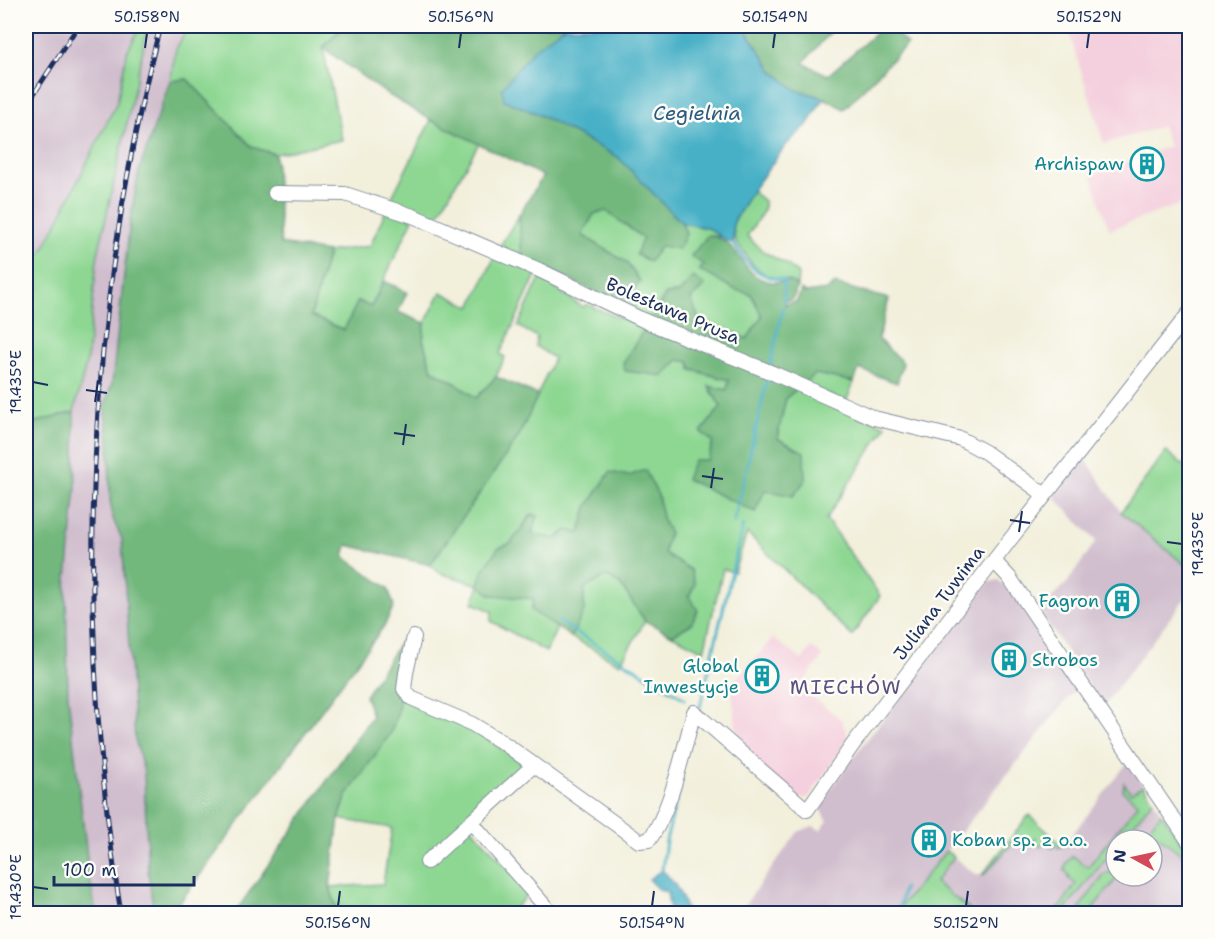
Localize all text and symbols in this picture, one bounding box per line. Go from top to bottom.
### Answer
text: 50.158°N [114,7,180,27]
text: 50.156°N [428,7,494,27]
text: 50.154°N [742,7,808,27]
text: 50.152°N [1056,7,1122,27]
water label: Cegielnia [653,100,741,126]
building icon: Archispaw [1129,146,1165,182]
place label: Archispaw [1034,152,1124,176]
street label: Bolesława Prusa [603,272,743,350]
text: 19.435°E [6,350,26,414]
text: 19.435°E [1188,512,1208,576]
street label: Juliana Tuwima [888,541,990,665]
building icon: Fagron [1104,583,1140,619]
place label: Fagron [1039,589,1099,613]
building icon: Strobos [991,642,1027,678]
place label: Strobos [1032,648,1098,672]
place label: Global Inwestycje [643,654,740,699]
building icon: Global Inwestycje [744,658,780,694]
district label: MIECHÓW [790,674,902,700]
building icon: Koban sp. z o.o. [911,822,947,858]
place label: Koban sp. z o.o. [952,828,1087,852]
north arrow [1104,828,1164,888]
text: N [1108,848,1131,864]
scale bar [54,849,194,887]
text: 19.430°E [6,854,26,920]
text: 100 m [63,858,117,882]
text: 50.156°N [305,913,371,933]
text: 50.154°N [619,913,685,933]
text: 50.152°N [933,913,999,933]

